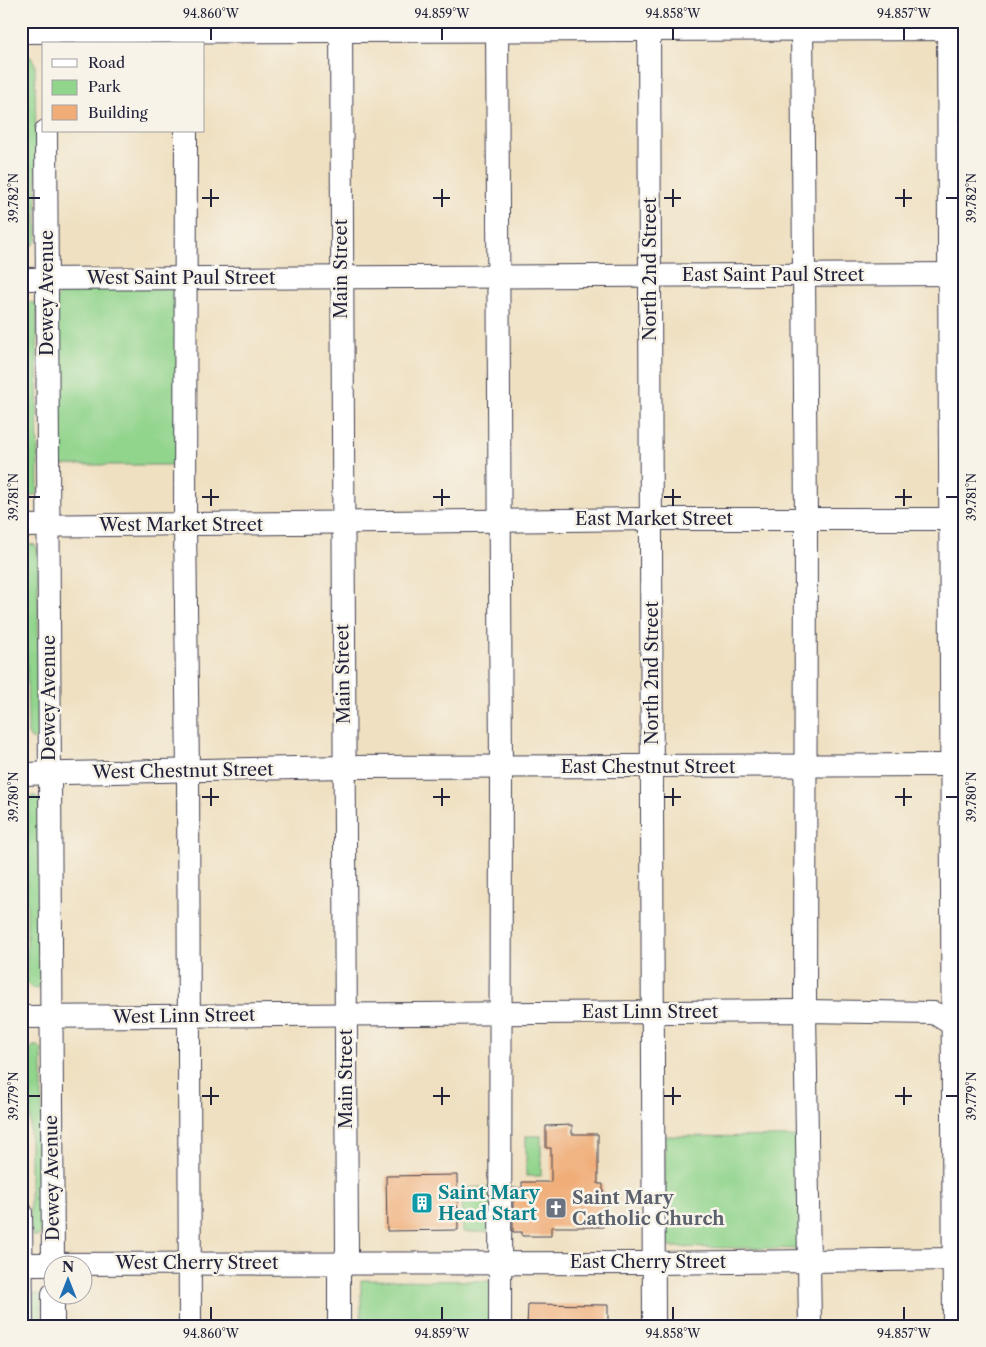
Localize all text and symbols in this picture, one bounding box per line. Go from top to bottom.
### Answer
text: 94.860°W [183,6,240,21]
text: 94.859°W [415,6,470,21]
text: 94.858°W [646,6,701,21]
text: 94.857°W [877,6,932,21]
legend [42,42,205,132]
text: Road [88,53,125,72]
text: Park [88,77,122,96]
text: Building [88,103,148,122]
text: 39.782°N [6,173,21,223]
text: 39.782°N [964,173,979,223]
street label: North 2nd Street [639,196,661,341]
street label: Main Street [330,218,352,319]
street label: Dewey Avenue [36,230,58,356]
street label: East Saint Paul Street [682,264,865,286]
street label: West Saint Paul Street [86,267,276,289]
text: 39.781°N [6,473,21,521]
text: 39.781°N [964,473,979,521]
street label: East Market Street [575,508,734,530]
street label: West Market Street [98,514,264,536]
street label: North 2nd Street [641,600,663,745]
street label: Main Street [331,623,355,724]
street label: Dewey Avenue [38,635,60,761]
street label: East Chestnut Street [561,756,736,778]
street label: West Chestnut Street [91,758,274,784]
text: 39.780°N [6,772,21,822]
text: 39.780°N [964,772,979,822]
street label: East Linn Street [582,1001,719,1023]
street label: West Linn Street [111,1004,256,1028]
street label: Main Street [335,1028,357,1129]
text: 39.779°N [6,1071,21,1120]
text: 39.779°N [964,1071,979,1120]
street label: Dewey Avenue [40,1115,64,1241]
place label: Saint Mary Head Start [438,1182,540,1225]
place label: Saint Mary Catholic Church [572,1187,725,1230]
building icon: Saint Mary Head Start [410,1191,434,1215]
church icon: Saint Mary Catholic Church [544,1196,568,1220]
street label: East Cherry Street [570,1251,727,1273]
street label: West Cherry Street [115,1252,279,1274]
north arrow [42,1254,92,1304]
text: N [62,1258,74,1276]
text: 94.860°W [183,1326,240,1341]
text: 94.859°W [415,1326,470,1341]
text: 94.858°W [646,1326,701,1341]
text: 94.857°W [877,1326,932,1341]

